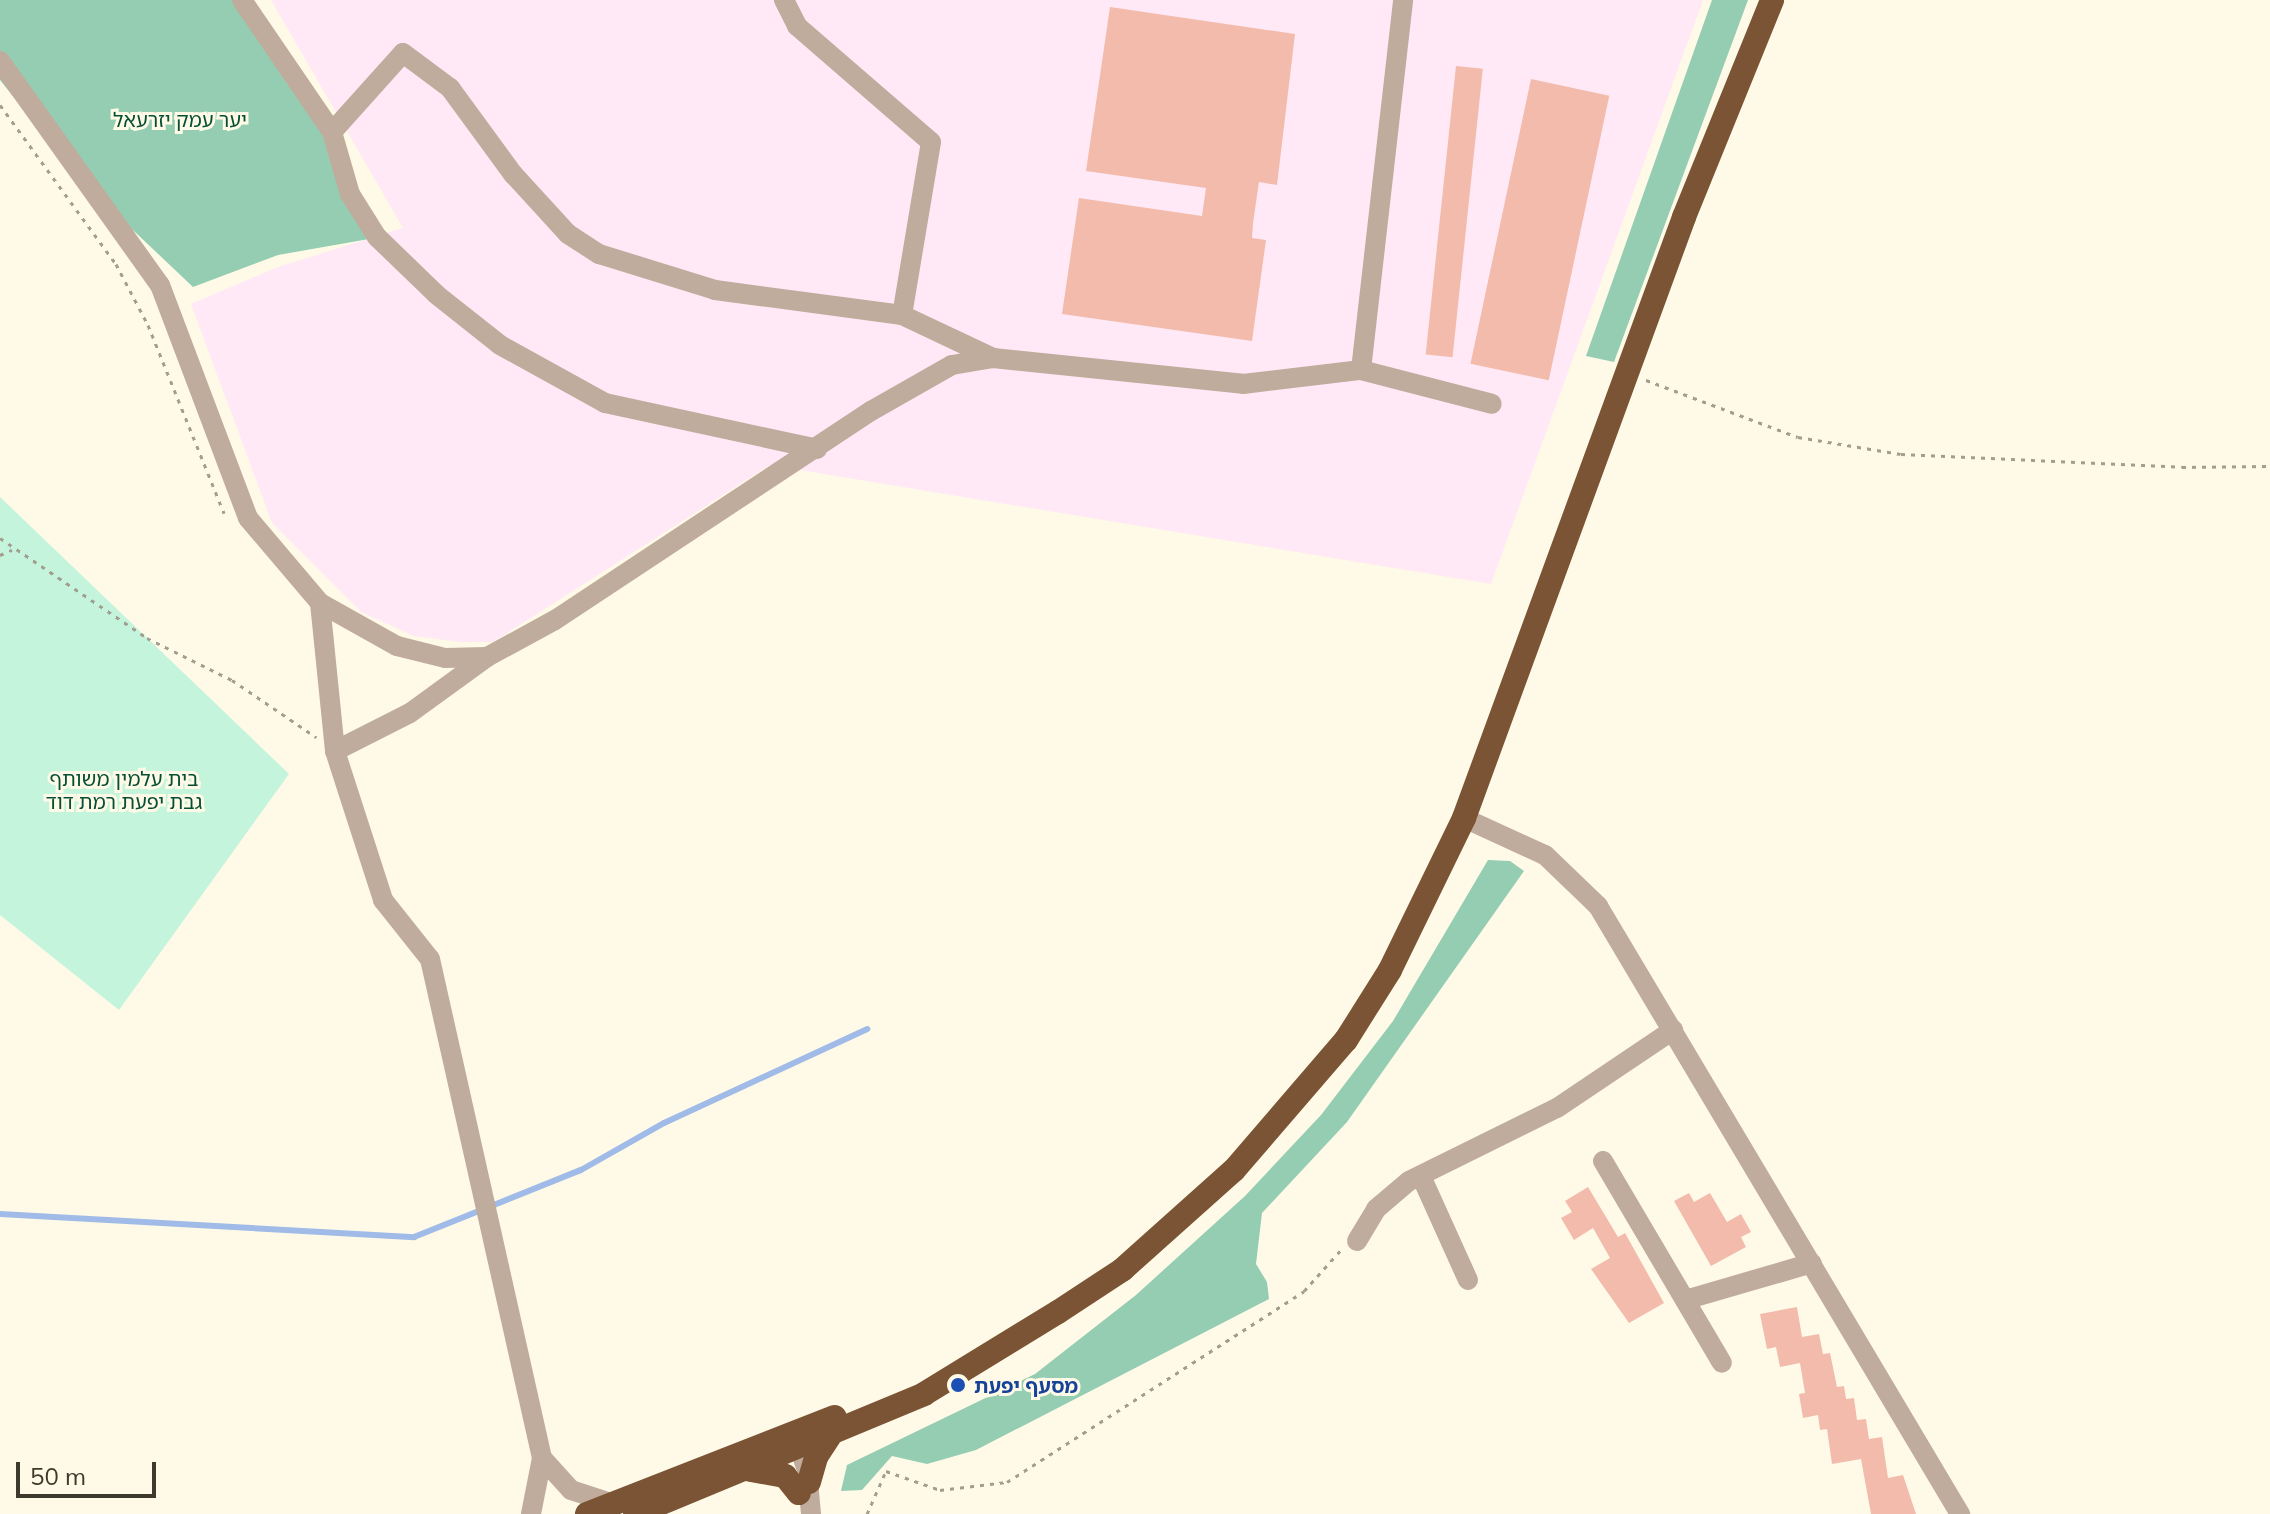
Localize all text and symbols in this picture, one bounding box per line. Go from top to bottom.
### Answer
park label: יער עמק יזרעאל [113,107,247,131]
park label: בית עלמין משותף גבת יפעת רמת דוד [46,766,202,813]
place label: מסעף יפעת [974,1373,1078,1397]
marker: מסעף יפעת [949,1376,967,1394]
scale bar [20,1446,160,1496]
text: 50 m [30,1461,86,1491]

